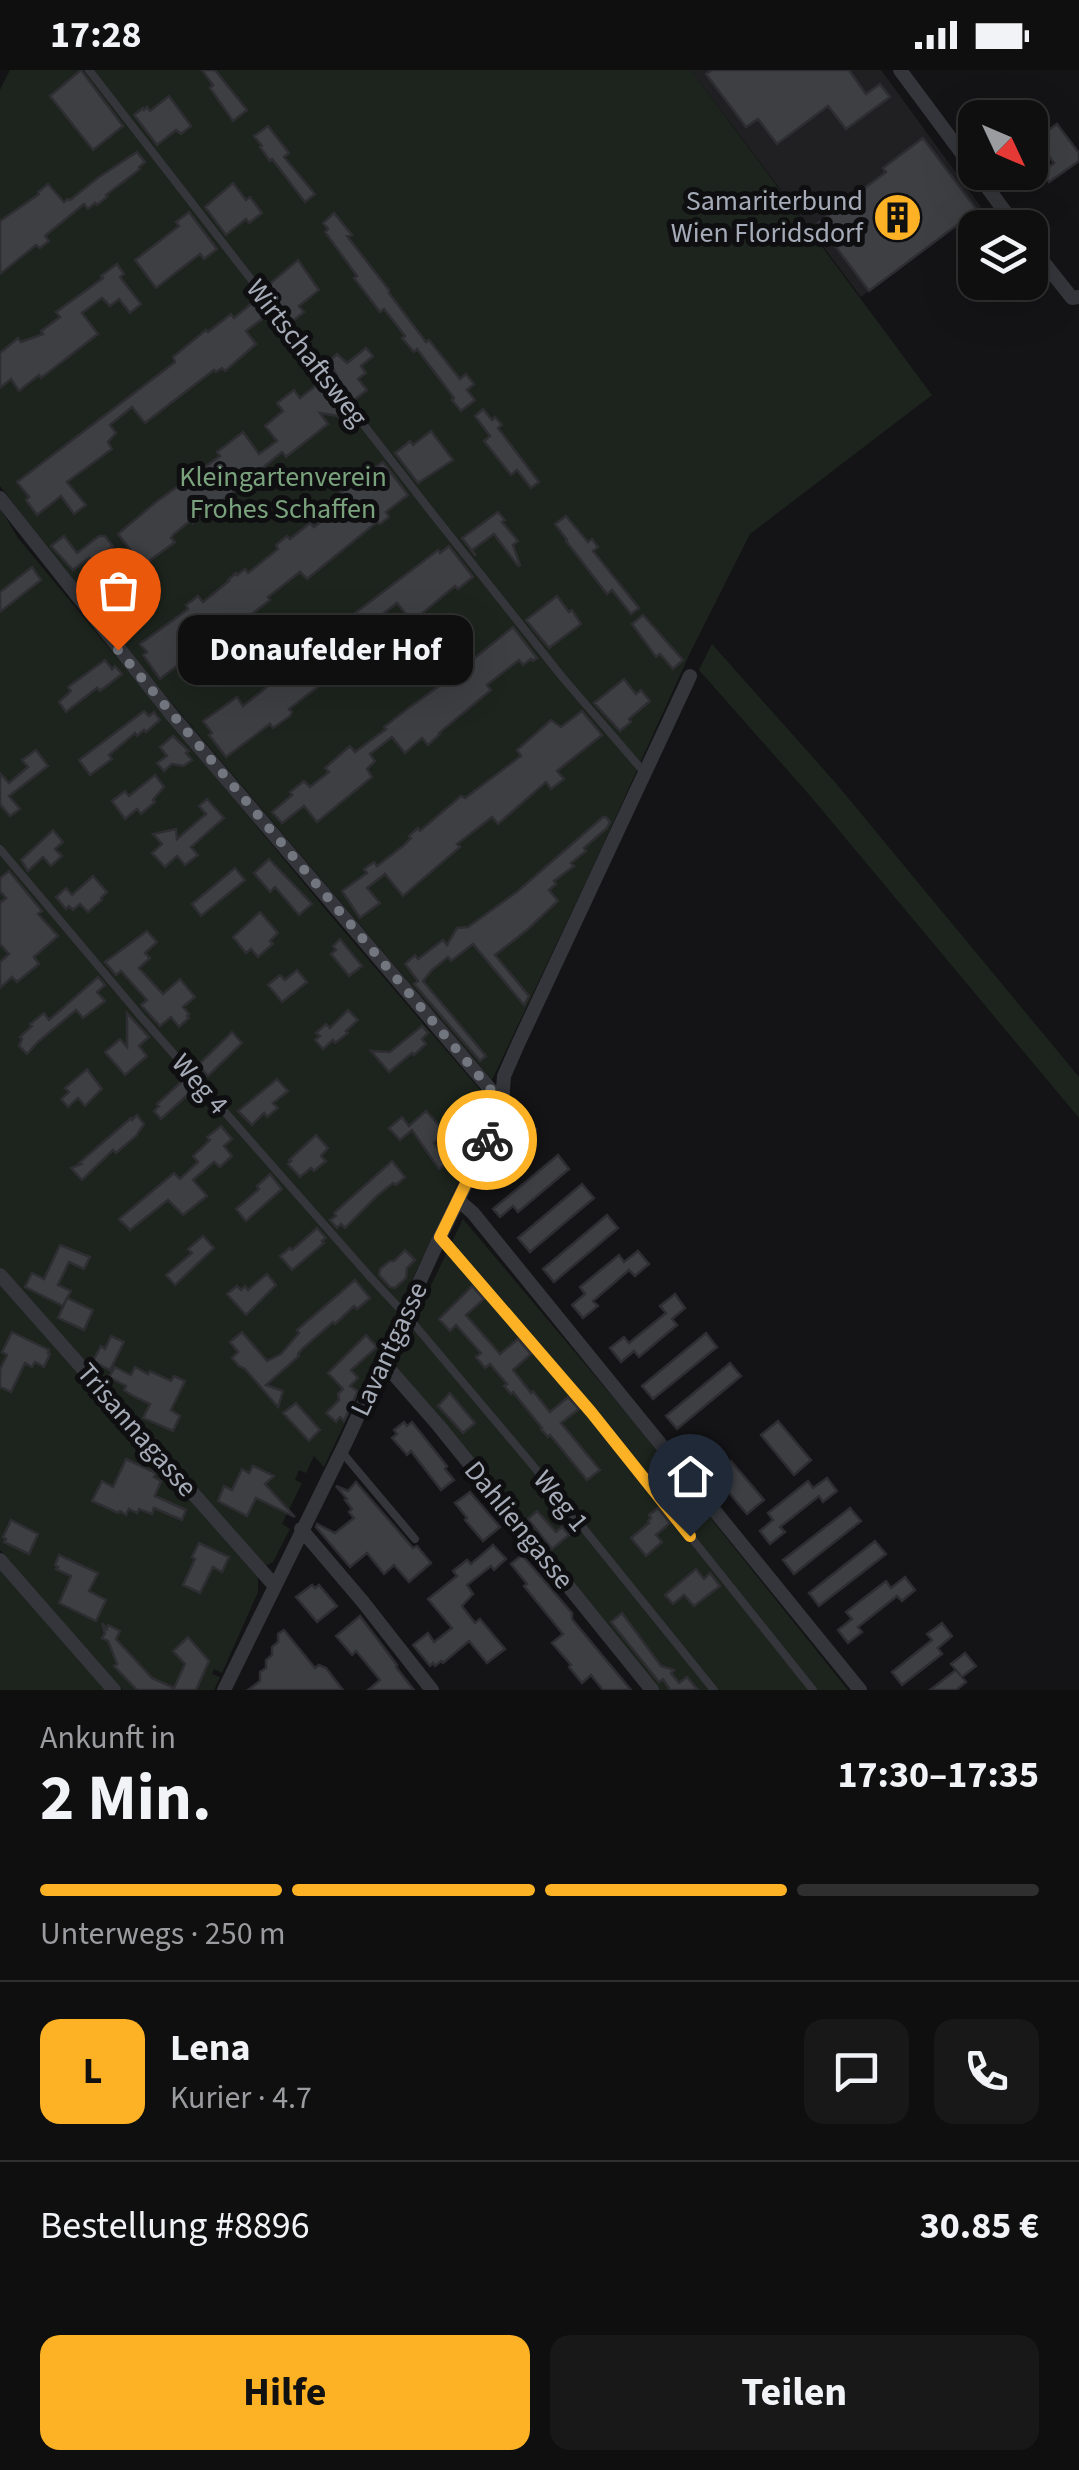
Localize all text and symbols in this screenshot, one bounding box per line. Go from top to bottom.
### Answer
text: 17:28 [50,8,142,62]
north arrow [958,100,1048,190]
map controls [958,100,1048,300]
place label: Samariterbund Wien Floridsdorf [671,181,864,253]
building icon: Samariterbund Wien Floridsdorf [872,191,924,243]
button: layers [958,210,1048,300]
street label: Wirtschaftsweg [237,271,377,435]
park label: Kleingartenverein Frohes Schaffen [179,457,387,529]
pin [76,548,161,651]
icon: bag [91,563,146,618]
callout: Donaufelder Hof [178,615,473,685]
text: Donaufelder Hof [210,627,441,673]
street label: Weg 4 [162,1045,238,1123]
courier [437,1090,537,1190]
icon: bike [460,1113,515,1168]
street label: Lavantgasse [340,1275,438,1423]
street label: Trisannagasse [67,1354,207,1506]
pin [648,1434,733,1537]
icon: home [663,1449,718,1504]
street label: Dahliengasse [455,1452,583,1598]
street label: Weg 1 [524,1462,598,1540]
text: Ankunft in [40,1715,176,1761]
text: 17:30–17:35 [837,1748,1039,1802]
text: 2 Min. [40,1752,211,1845]
text: Unterwegs · 250 m [40,1911,286,1957]
button: chat [804,2019,909,2124]
button: phone [934,2019,1039,2124]
text: Lena [170,2021,251,2075]
text: L [83,2044,102,2098]
text: Kurier · 4.7 [170,2075,312,2121]
text: Bestellung #8896 [40,2199,310,2253]
text: 30.85 € [920,2199,1039,2253]
button: Hilfe [40,2335,530,2450]
button: Teilen [550,2335,1039,2450]

